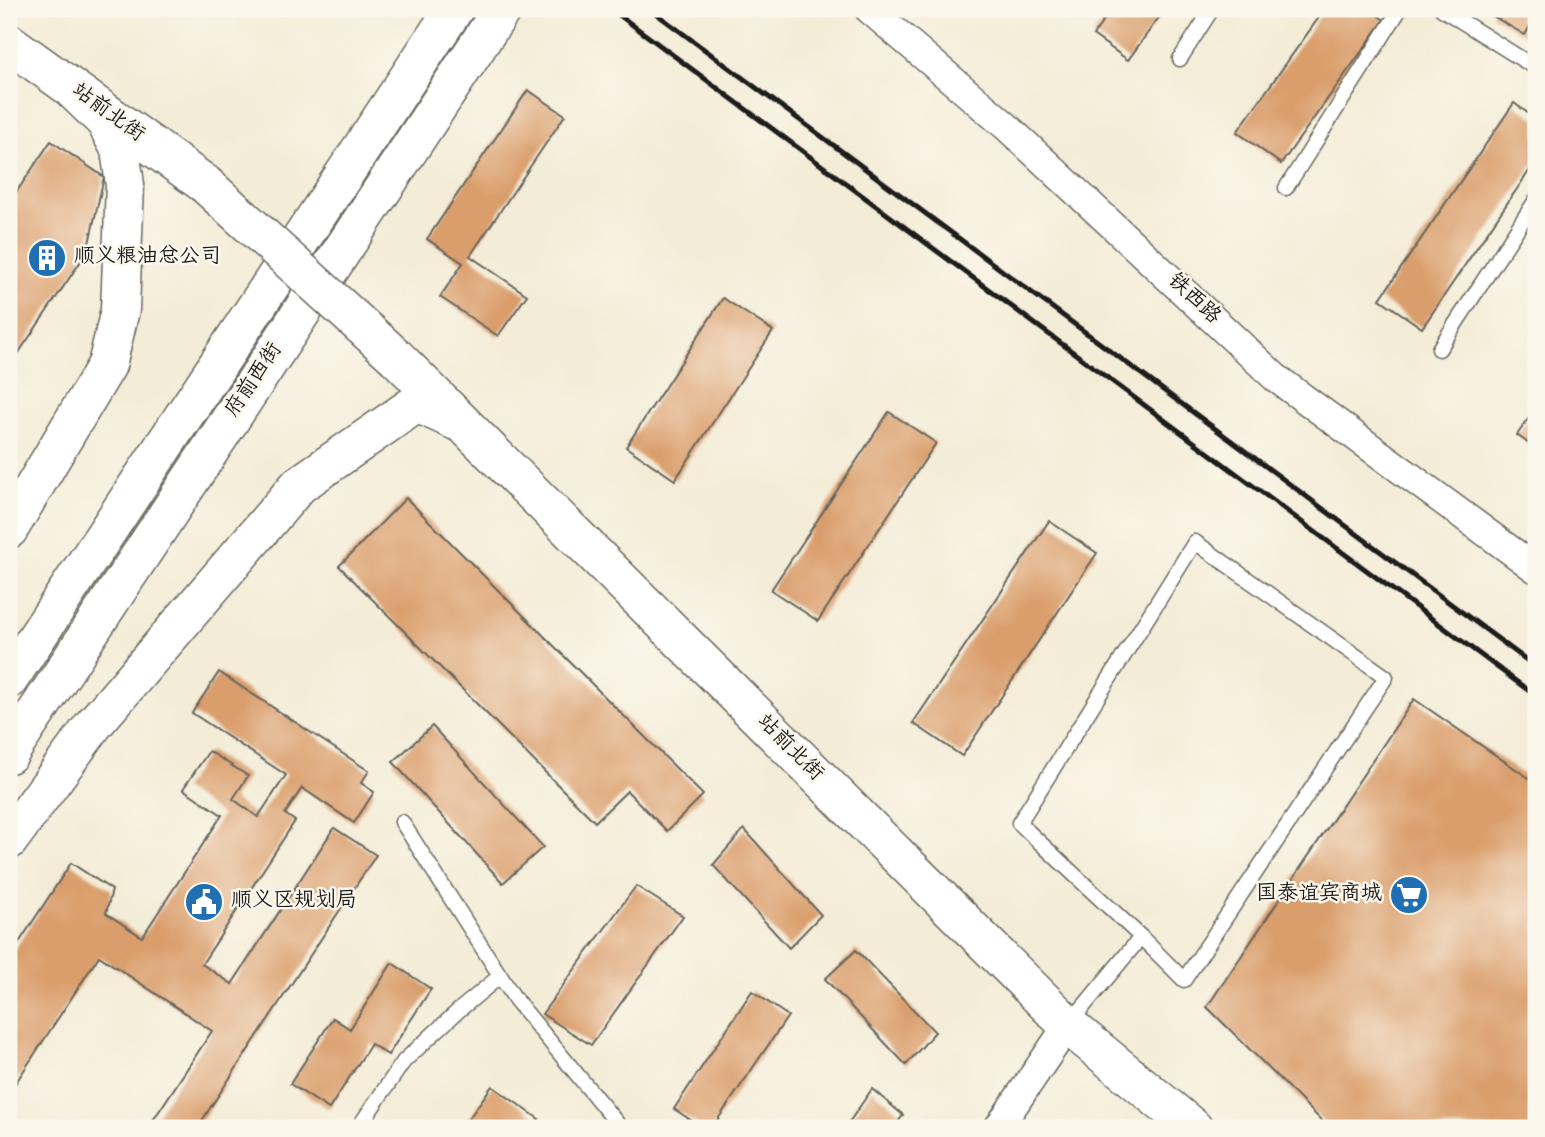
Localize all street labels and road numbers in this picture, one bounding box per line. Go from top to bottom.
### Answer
street label: 站前北街 [66,78,150,149]
street label: 铁西路 [1161,268,1226,331]
street label: 府前西街 [219,338,289,423]
street label: 站前北街 [750,709,829,788]

